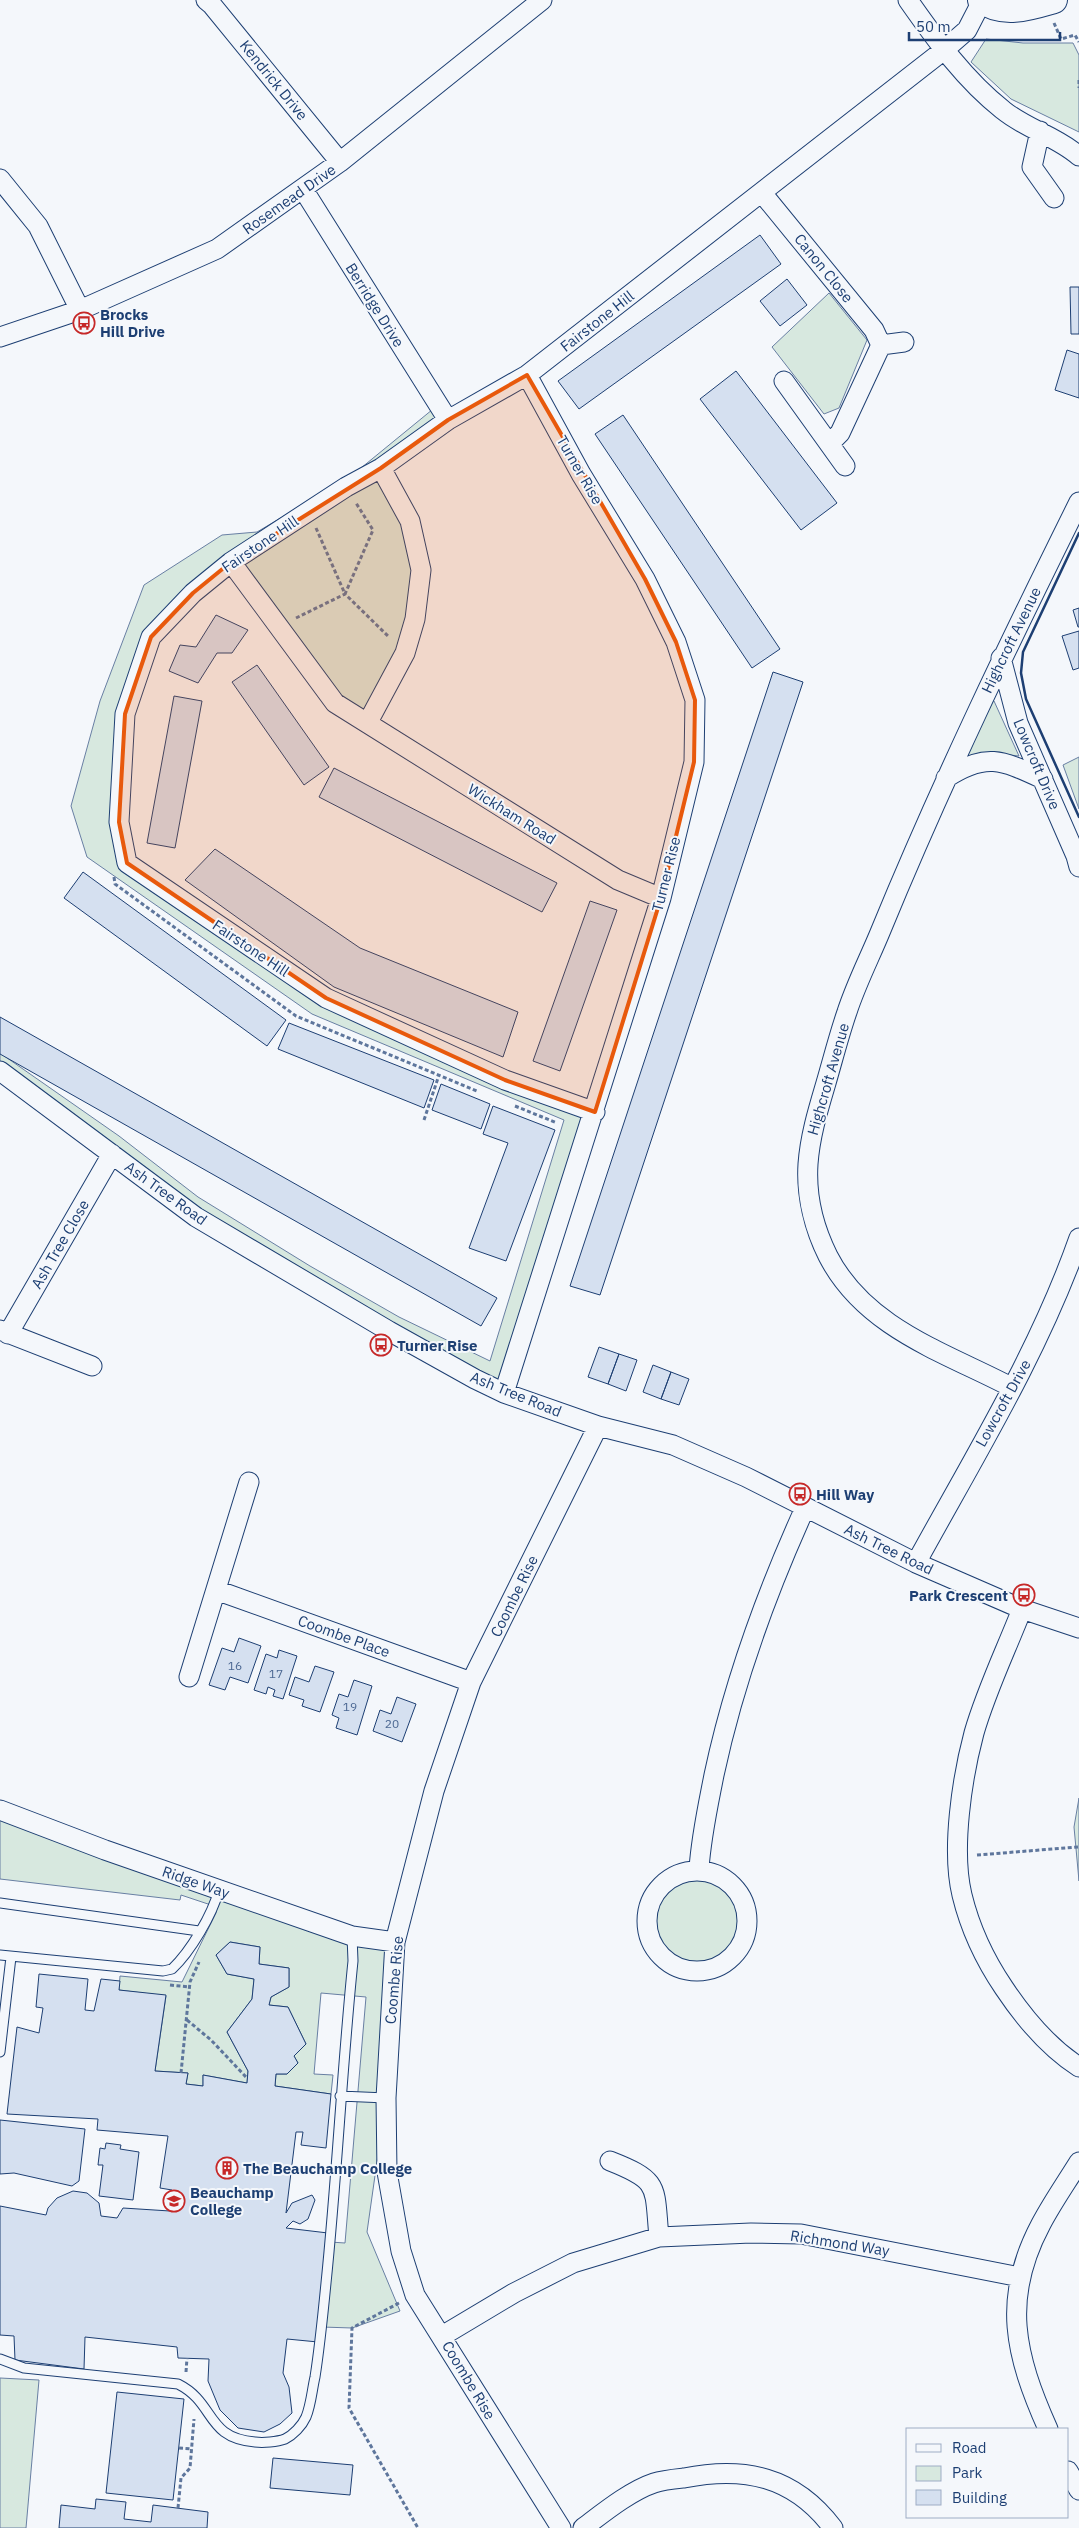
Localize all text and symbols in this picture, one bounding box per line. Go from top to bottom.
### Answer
scale bar [909,10,1060,42]
text: 50 m [916,17,951,36]
street label: Kendrick Drive [236,36,312,124]
street label: Rosemead Drive [239,160,339,238]
street label: Canon Close [790,230,858,306]
street label: Berridge Drive [342,259,408,351]
street label: Fairstone Hill [556,286,638,356]
place label: Brocks Hill Drive [100,305,165,341]
bus stop icon: Brocks Hill Drive [72,311,96,335]
street label: Turner Rise [553,432,607,508]
street label: Fairstone Hill [218,511,302,577]
street label: Highcroft Avenue [977,584,1045,696]
street label: Lowcroft Drive [1009,716,1065,812]
street label: Wickham Road [464,779,560,849]
street label: Turner Rise [648,835,684,913]
street label: Fairstone Hill [209,915,293,981]
street label: Highcroft Avenue [803,1021,853,1137]
street label: Ash Tree Road [121,1157,211,1229]
street label: Ash Tree Close [27,1196,93,1292]
bus stop icon: Turner Rise [369,1333,393,1357]
place label: Turner Rise [397,1336,477,1355]
street label: Lowcroft Drive [971,1356,1035,1450]
street label: Ash Tree Road [468,1367,564,1421]
bus stop icon: Hill Way [788,1482,812,1506]
place label: Hill Way [816,1485,874,1504]
street label: Ash Tree Road [841,1519,937,1579]
street label: Coombe Rise [486,1552,542,1640]
bus stop icon: Park Crescent [1012,1583,1036,1607]
place label: Park Crescent [909,1586,1008,1605]
street label: Coombe Place [295,1611,393,1661]
house number: 16 [228,1658,242,1673]
house number: 17 [269,1666,283,1681]
house number: 19 [343,1699,357,1714]
house number: 20 [385,1716,399,1731]
street label: Ridge Way [160,1862,233,1903]
street label: Coombe Rise [381,1935,407,2025]
building icon: The Beauchamp College [215,2156,239,2180]
place label: The Beauchamp College [243,2159,412,2178]
place label: Beauchamp College [190,2183,274,2219]
school or university icon: Beauchamp College [162,2189,186,2213]
street label: Richmond Way [789,2226,892,2260]
street label: Coombe Rise [438,2337,500,2423]
legend [906,2428,1069,2518]
text: Road [952,2438,987,2457]
text: Park [952,2463,982,2482]
text: Building [952,2488,1007,2507]

